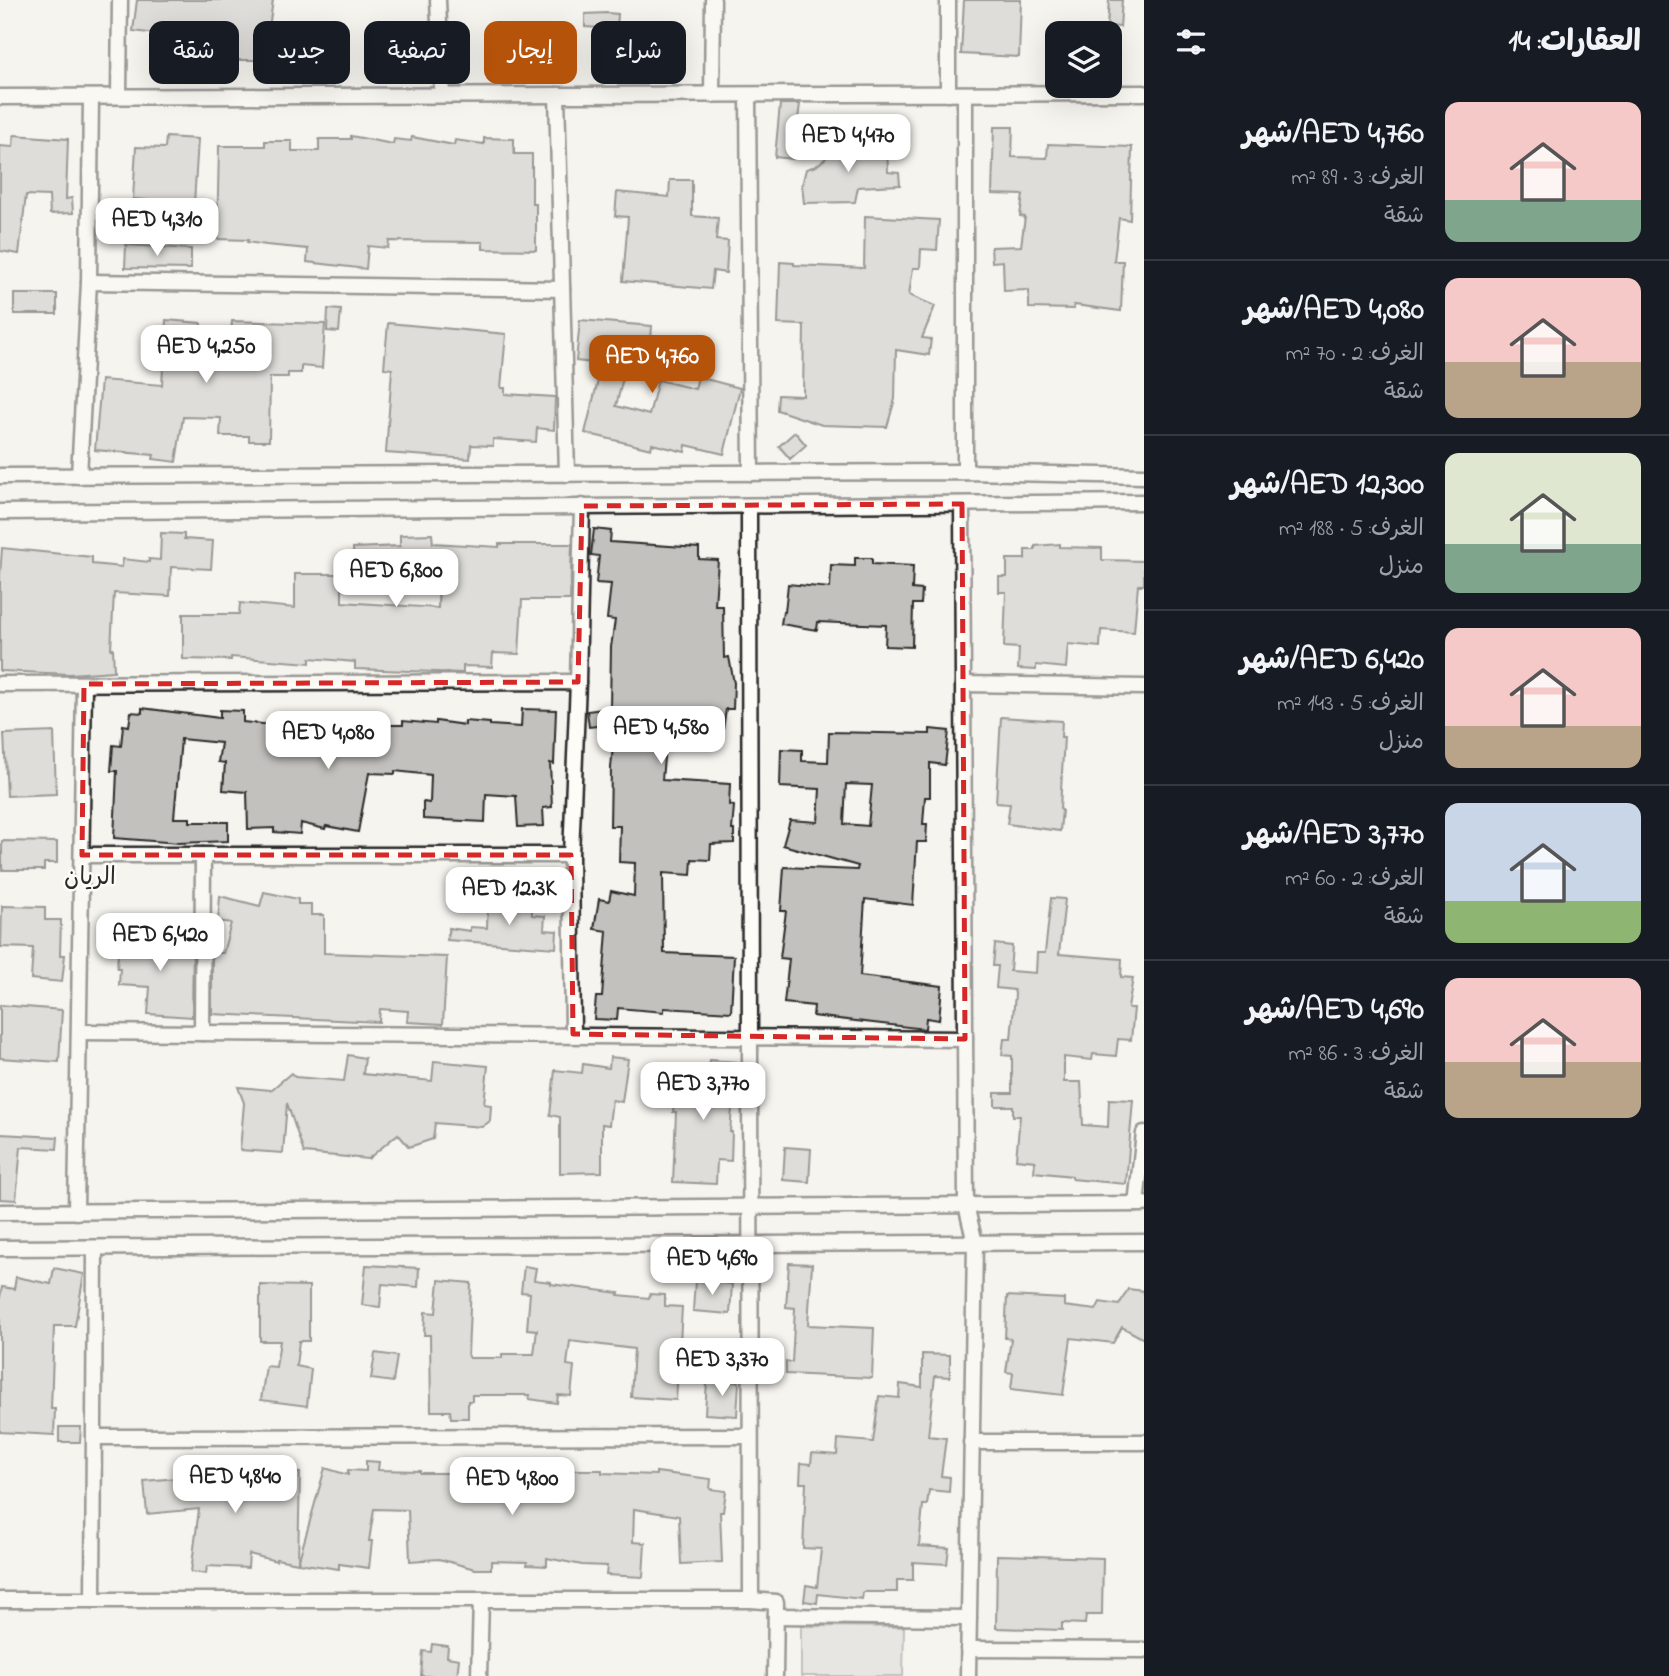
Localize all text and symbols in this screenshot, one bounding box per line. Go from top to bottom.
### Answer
chip: شقة [149,21,239,84]
chip: جديد [253,21,350,84]
chip: تصفية [364,21,470,84]
chip: إيجار [484,21,577,84]
chip: شراء [591,21,686,84]
map controls [1045,21,1122,98]
button: layers [1045,21,1122,98]
text: العقارات: 14 [1509,21,1641,65]
icon: filters [1172,23,1210,61]
text: AED 4,760/شهر [1243,113,1424,157]
pin: AED 4,470 [768,114,928,174]
text: AED 4,470 [801,120,895,153]
icon: home [1501,130,1585,214]
text: الغرف: 3 · 89 m² [1291,162,1424,195]
pin: AED 4,310 [77,198,237,258]
text: شقة [1384,200,1424,233]
text: AED 4,310 [112,204,202,237]
text: AED 4,080/شهر [1244,289,1424,333]
icon: home [1501,306,1585,390]
pin: AED 4,250 [126,326,286,385]
text: AED 4,250 [157,331,255,364]
pin: AED 4,760 [572,336,732,395]
text: الغرف: 2 · 70 m² [1286,338,1424,371]
text: AED 4,760 [605,341,699,374]
text: شقة [1384,376,1424,409]
text: AED 12,300/شهر [1231,464,1424,508]
icon: home [1501,481,1585,565]
text: الغرف: 5 · 188 m² [1279,513,1424,546]
pin: AED 6,800 [316,550,476,609]
text: منزل [1379,551,1424,584]
text: AED 6,800 [349,555,443,588]
text: AED 6,420/شهر [1240,639,1424,683]
icon: home [1501,656,1585,740]
text: الغرف: 5 · 143 m² [1277,688,1424,721]
pin: AED 4,580 [581,706,741,766]
pin: AED 4,080 [248,712,408,771]
text: AED 4,580 [613,712,709,745]
text: AED 4,080 [282,717,374,750]
text: منزل [1379,726,1424,759]
text: AED 3,770/شهر [1243,814,1424,858]
icon: home [1501,831,1585,915]
district label: الريان [64,861,116,896]
text: الغرف: 2 · 60 m² [1285,863,1424,896]
pin: AED 12.3K [429,867,589,927]
text: AED 12.3K [462,873,556,906]
text: شقة [1384,901,1424,934]
pin: AED 6,420 [80,914,240,973]
text: AED 6,420 [112,919,208,952]
text: AED 4,690/شهر [1246,989,1424,1033]
icon: home [1501,1006,1585,1090]
text: الغرف: 3 · 86 m² [1288,1038,1424,1071]
pin: AED 3,770 [623,1062,783,1122]
text: AED 3,770 [656,1068,750,1101]
text: شقة [1384,1076,1424,1109]
pin: AED 4,690 [632,1238,792,1297]
text: AED 4,690 [666,1243,758,1276]
pin: AED 3,370 [642,1338,802,1398]
text: AED 3,370 [675,1344,769,1377]
pin: AED 4,840 [155,1456,315,1515]
pin: AED 4,800 [432,1458,592,1517]
text: AED 4,840 [189,1461,281,1494]
text: AED 4,800 [466,1463,558,1496]

